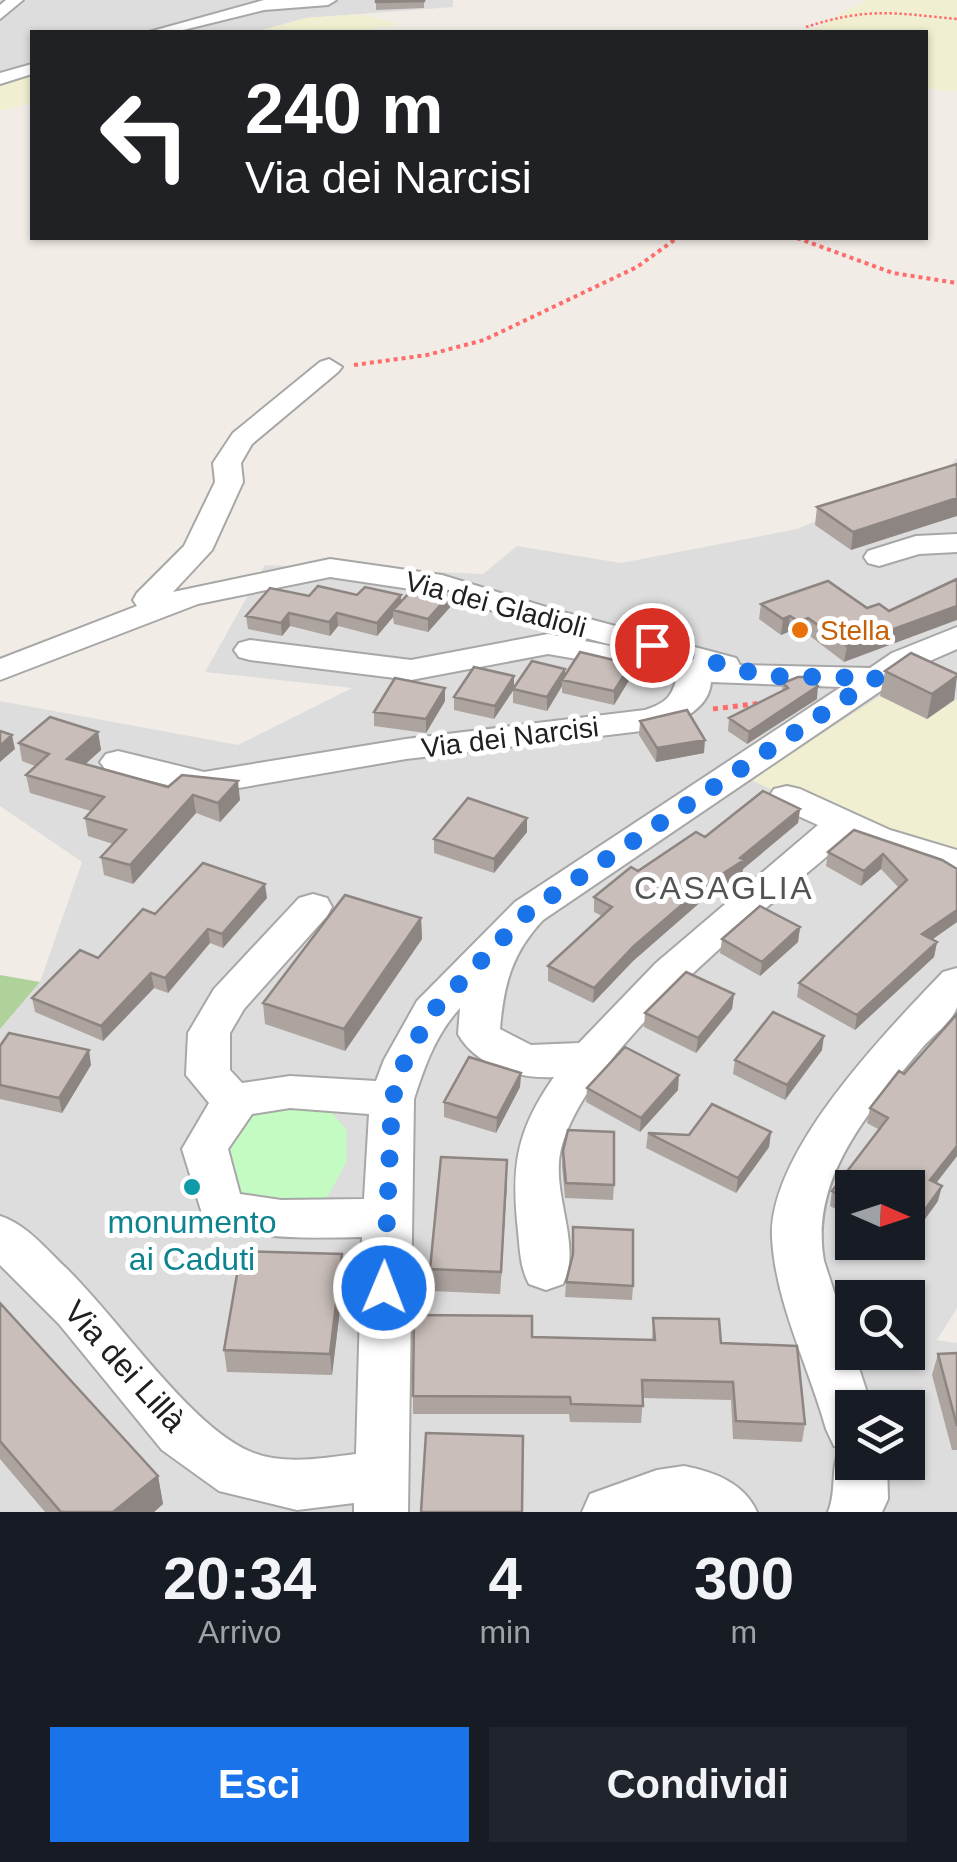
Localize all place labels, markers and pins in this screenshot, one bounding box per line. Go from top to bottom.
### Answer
pin [610,603,695,688]
place label: Stella [820,615,890,646]
marker: Stella [789,619,811,641]
marker: monumento ai Caduti [181,1176,203,1198]
place label: monumento ai Caduti [108,1204,276,1277]

